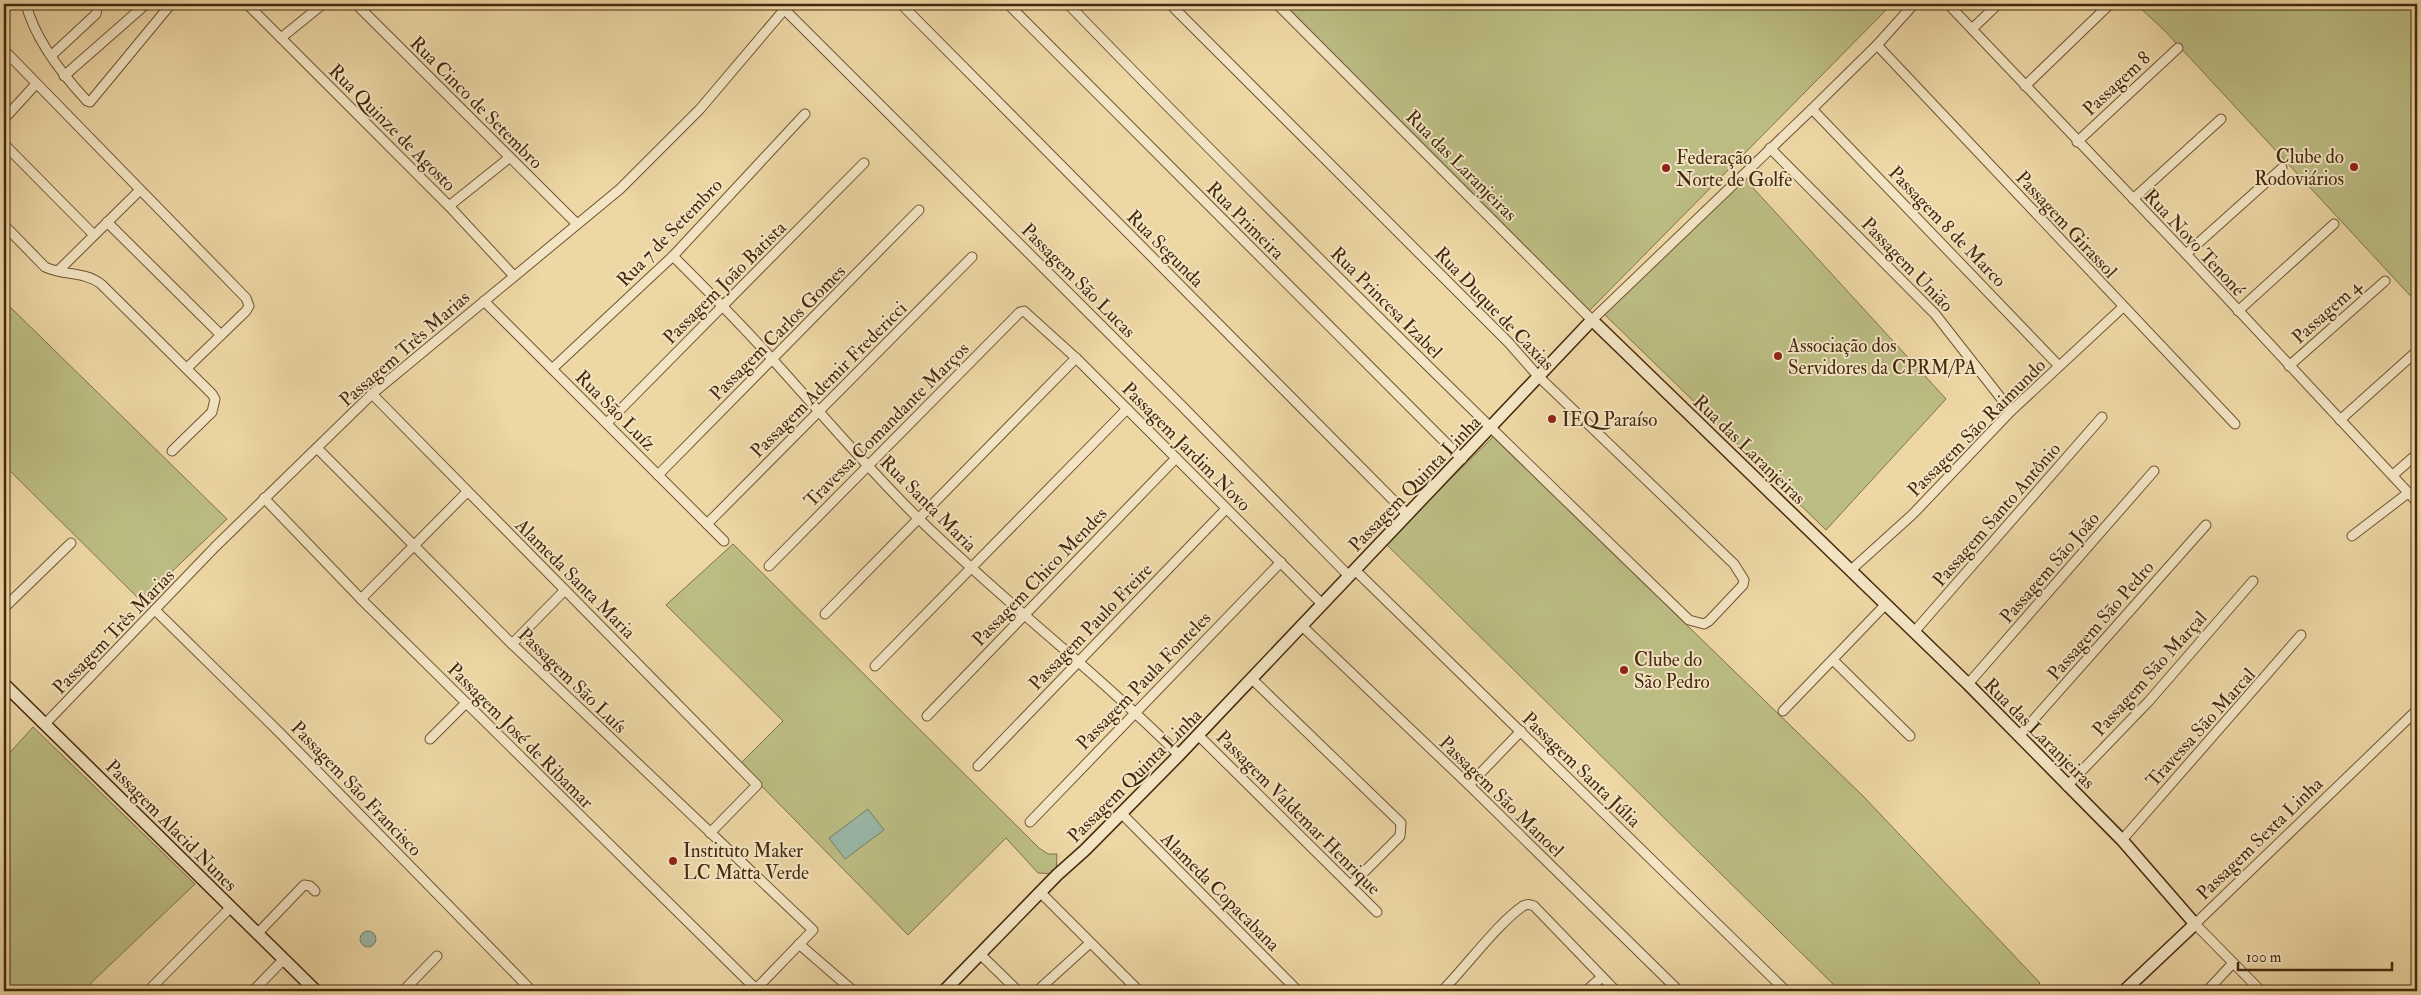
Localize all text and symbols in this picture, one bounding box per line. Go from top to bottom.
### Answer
street label: Rua Cinco de Setembro [405,31,548,174]
street label: Passagem 8 [2078,46,2156,121]
street label: Rua Quinze de Agosto [324,59,461,196]
street label: Rua das Laranjeiras [1401,105,1522,226]
place label: Clube do Rodoviários [2254,145,2344,191]
place label: Federação Norte de Golfe [1676,146,1792,192]
street label: Passagem 8 de Marco [1883,161,2011,292]
marker: Clube do Rodoviários [2348,161,2360,173]
marker: Federação Norte de Golfe [1660,162,1672,174]
street label: Passagem Girassol [2010,166,2122,283]
street label: Rua 7 de Setembro [612,173,728,292]
street label: Rua Primeira [1201,177,1290,265]
street label: Rua Novo Tenoné [2138,184,2250,301]
street label: Rua Segunda [1122,205,1209,293]
street label: Passagem União [1856,212,1959,317]
street label: Passagem João Batista [658,216,792,349]
street label: Passagem São Lucas [1016,218,1141,343]
street label: Rua Princesa Izabel [1325,242,1447,364]
street label: Rua Duque de Caxias [1429,242,1559,376]
street label: Passagem Carlos Gomes [705,260,851,406]
street label: Passagem 4 [2287,274,2367,349]
street label: Passagem Três Marias [334,285,475,412]
street label: Passagem Ademir Fredericci [745,296,912,463]
place label: Associação dos Servidores da CPRM/PA [1787,334,1977,380]
street label: Travessa Comandante Marços [799,337,974,512]
marker: Associação dos Servidores da CPRM/PA [1772,350,1784,362]
street label: Passagem São Raimundo [1902,353,2051,502]
street label: Rua São Luíz [570,365,661,456]
street label: Passagem Jardim Novo [1117,377,1256,516]
street label: Rua das Laranjeiras [1688,390,1811,510]
place label: IEQ Paraíso [1562,408,1657,432]
street label: Passagem Quinta Linha [1343,410,1486,557]
marker: IEQ Paraíso [1546,413,1558,425]
street label: Passagem Santo Antônio [1927,438,2066,592]
street label: Rua Santa Maria [875,450,982,557]
street label: Passagem Chico Mendes [967,502,1112,651]
street label: Passagem São João [1995,507,2105,628]
street label: Alameda Santa Maria [509,513,641,644]
street label: Passagem São Pedro [2042,556,2159,685]
street label: Passagem Paulo Freire [1024,558,1158,695]
street label: Passagem Três Marias [48,564,180,700]
street label: Passagem Paula Fonteles [1071,606,1216,755]
street label: Passagem São Marçal [2087,606,2212,741]
street label: Passagem São Luís [513,623,632,739]
place label: Clube do São Pedro [1634,648,1710,694]
street label: Passagem José de Ribamar [442,658,598,814]
street label: Travessa São Marcal [2141,663,2261,792]
marker: Clube do São Pedro [1618,664,1630,676]
street label: Rua das Laranjeiras [1979,673,2100,794]
street label: Passagem Quinta Linha [1062,703,1207,848]
street label: Passagem Santa Júlia [1517,707,1646,833]
street label: Passagem São Francisco [285,716,427,861]
street label: Passagem Valdemar Henrique [1211,725,1386,900]
street label: Passagem São Manoel [1434,731,1569,863]
street label: Passagem Alacid Nunes [100,755,242,897]
street label: Passagem Sexta Linha [2191,772,2328,905]
street label: Alameda Copacabana [1154,826,1285,957]
place label: Instituto Maker LC Matta Verde [683,839,809,885]
marker: Instituto Maker LC Matta Verde [667,855,679,867]
scale bar [2238,940,2392,972]
text: 100 m [2246,948,2282,967]

